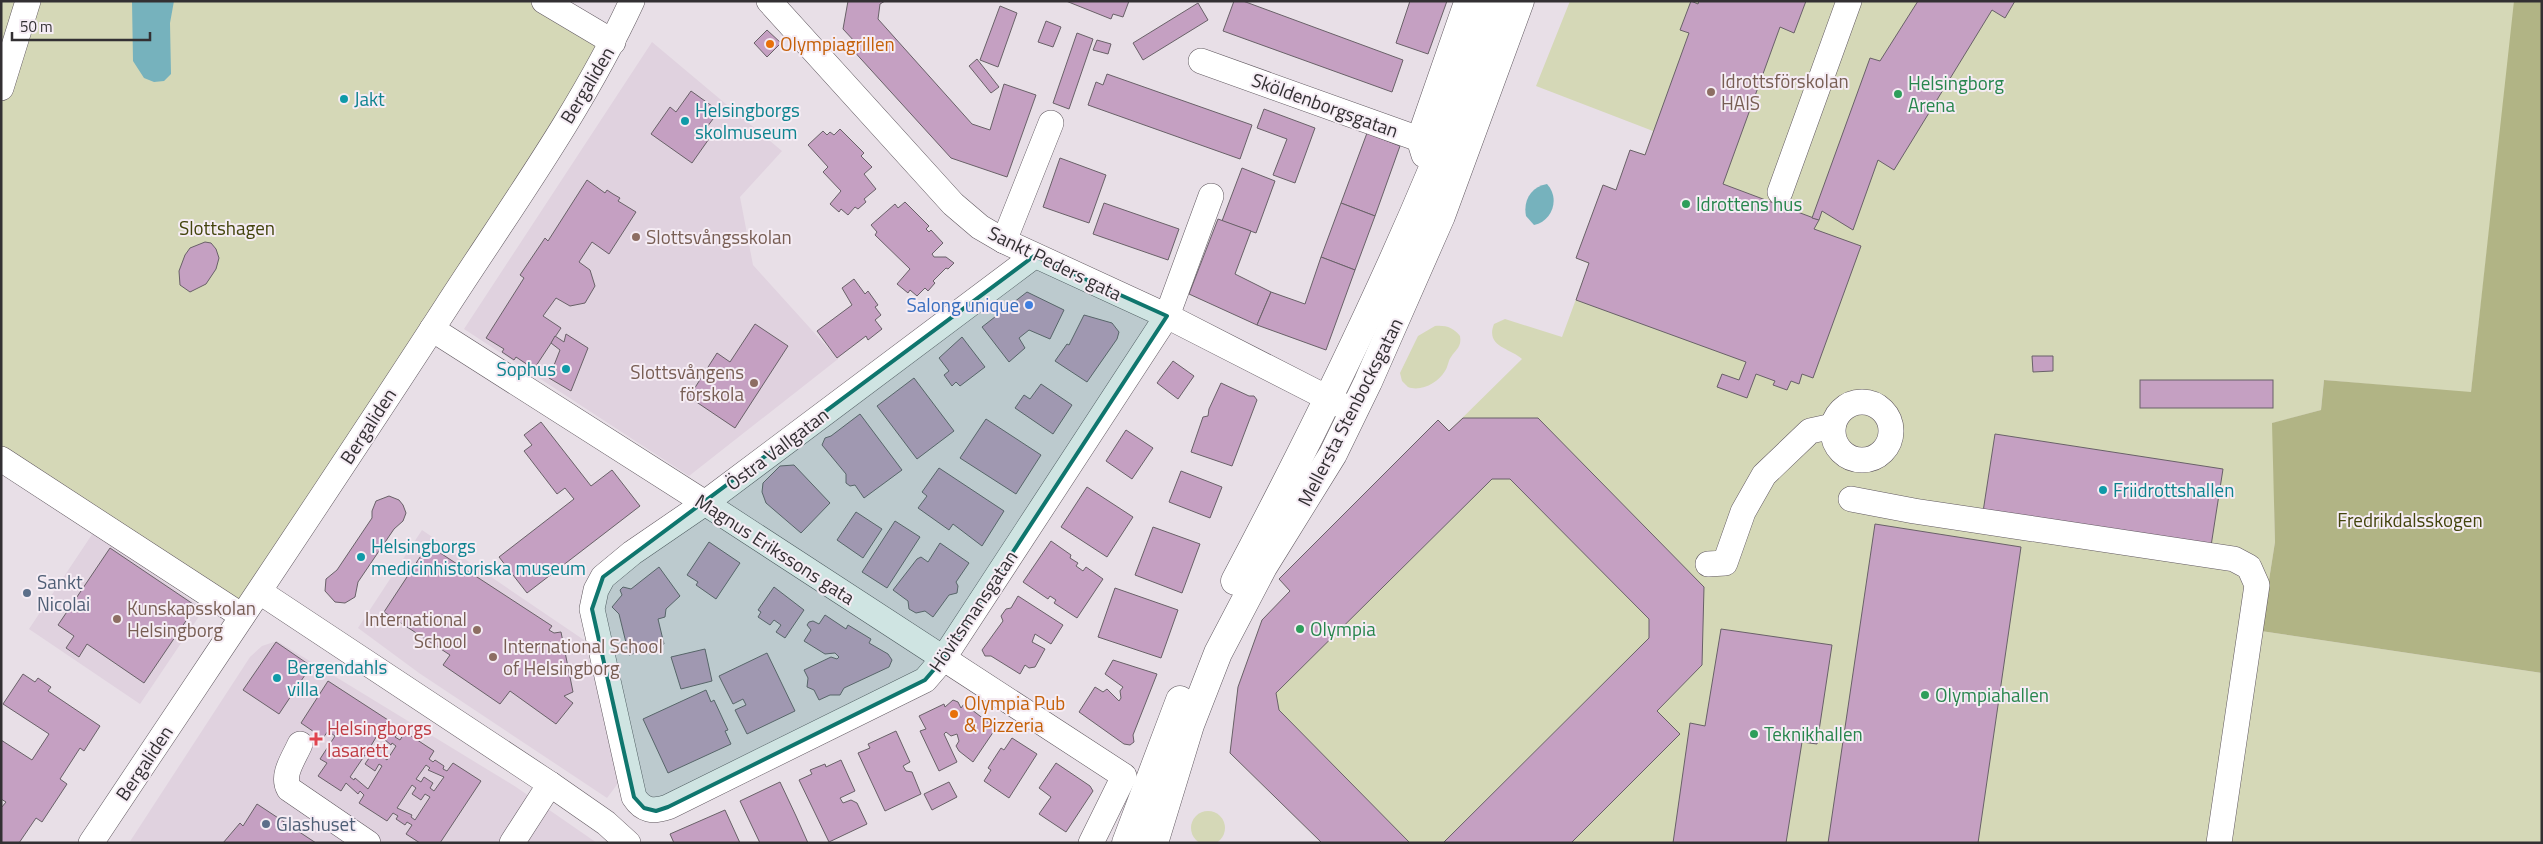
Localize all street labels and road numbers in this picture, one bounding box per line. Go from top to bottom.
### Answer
street label: Bergaliden [552,41,621,129]
street label: Sköldenborgsgatan [1248,65,1403,145]
street label: Sankt Peders gata [983,218,1127,308]
street label: Mellersta Stenbocksgatan [1289,313,1410,511]
street label: Bergaliden [332,382,403,469]
street label: Östra Vallgatan [719,400,834,497]
street label: Magnus Erikssons gata [690,486,861,611]
street label: Hövitsmansgatan [921,544,1024,677]
street label: Bergaliden [108,719,179,806]

